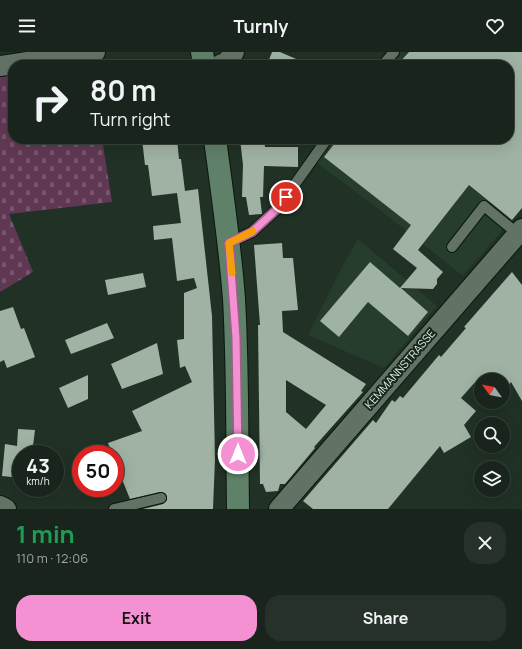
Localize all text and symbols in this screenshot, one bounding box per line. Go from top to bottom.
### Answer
text: Turnly [234,14,288,38]
icon: menu [16,15,38,37]
icon: heart [484,15,506,37]
text: 80 m [90,71,156,109]
icon: right [24,76,76,128]
text: Turn right [90,107,171,131]
pin [269,180,303,214]
icon: arrive [275,186,297,208]
street label: KEMMANNSTRASSE [361,326,438,411]
north arrow [474,373,510,409]
map controls [474,373,510,497]
button: search [474,417,510,453]
position arrow [217,433,259,475]
speed limit sign: 50 [72,445,124,497]
text: 43 [26,452,50,479]
button: layers [474,461,510,497]
text: km/h [26,474,50,488]
text: 1 min [16,517,75,550]
button: close [464,522,506,564]
text: 110 m · 12:06 [16,549,88,567]
button: Exit [16,595,257,641]
button: Share [265,595,506,641]

